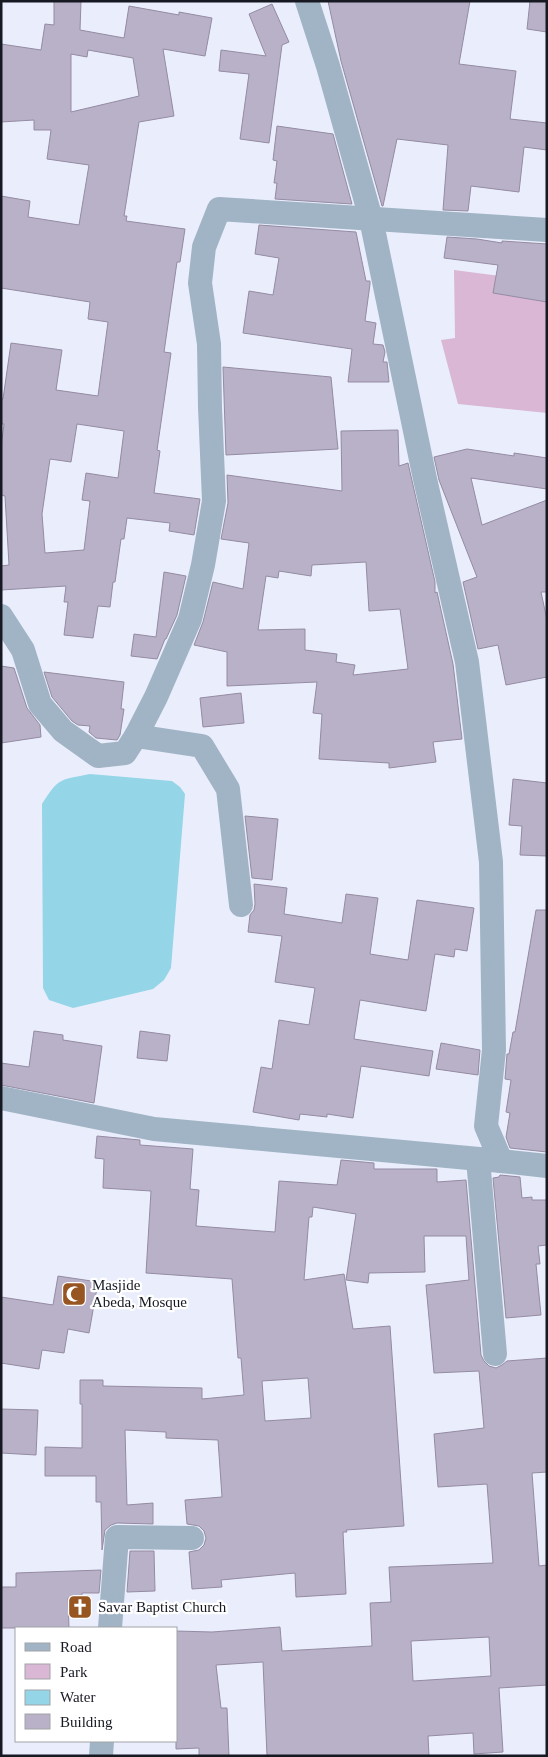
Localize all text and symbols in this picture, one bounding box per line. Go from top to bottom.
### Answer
place label: Masjide Abeda, Mosque [92,1277,187,1310]
mosque icon: Masjide Abeda, Mosque [61,1281,87,1307]
church icon: Savar Baptist Church [67,1594,93,1620]
place label: Savar Baptist Church [98,1599,227,1615]
legend [15,1627,178,1742]
text: Road [60,1639,92,1655]
text: Park [60,1664,88,1680]
text: Water [60,1689,95,1705]
text: Building [60,1714,113,1730]

